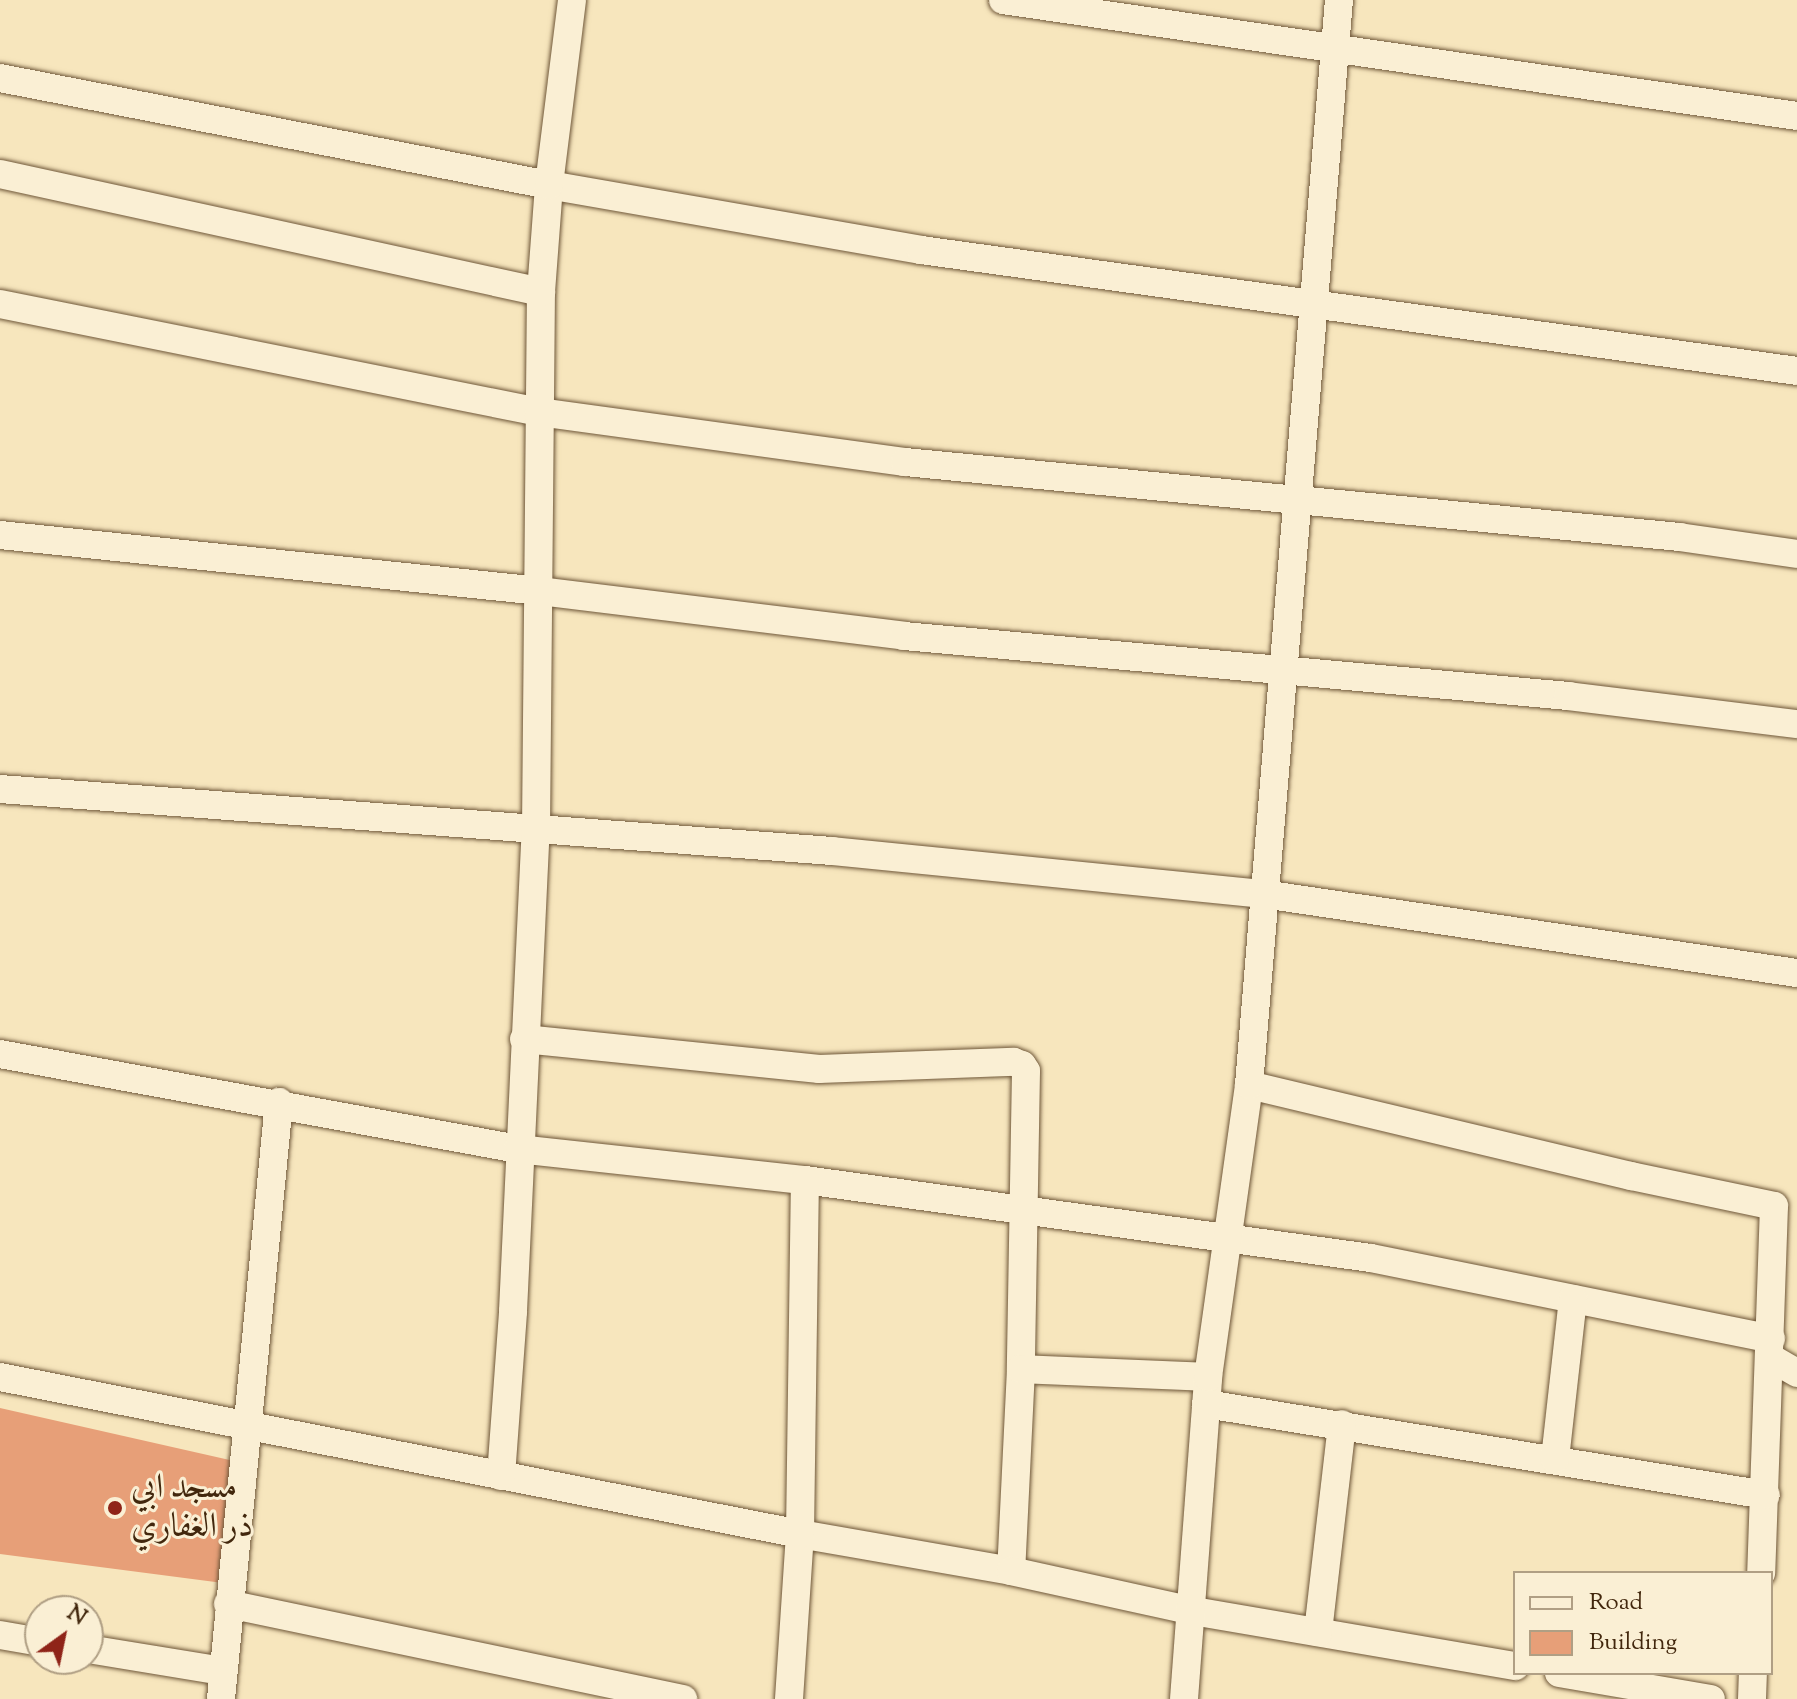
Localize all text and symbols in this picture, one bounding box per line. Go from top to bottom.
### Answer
place label: مسجد ابي ذر الغفاري [131,1468,253,1548]
marker: مسجد ابي ذر الغفاري [106,1499,124,1517]
legend [1513,1571,1773,1675]
text: Road [1589,1586,1643,1620]
north arrow [24,1595,104,1675]
text: N [60,1598,92,1635]
text: Building [1589,1626,1677,1660]

